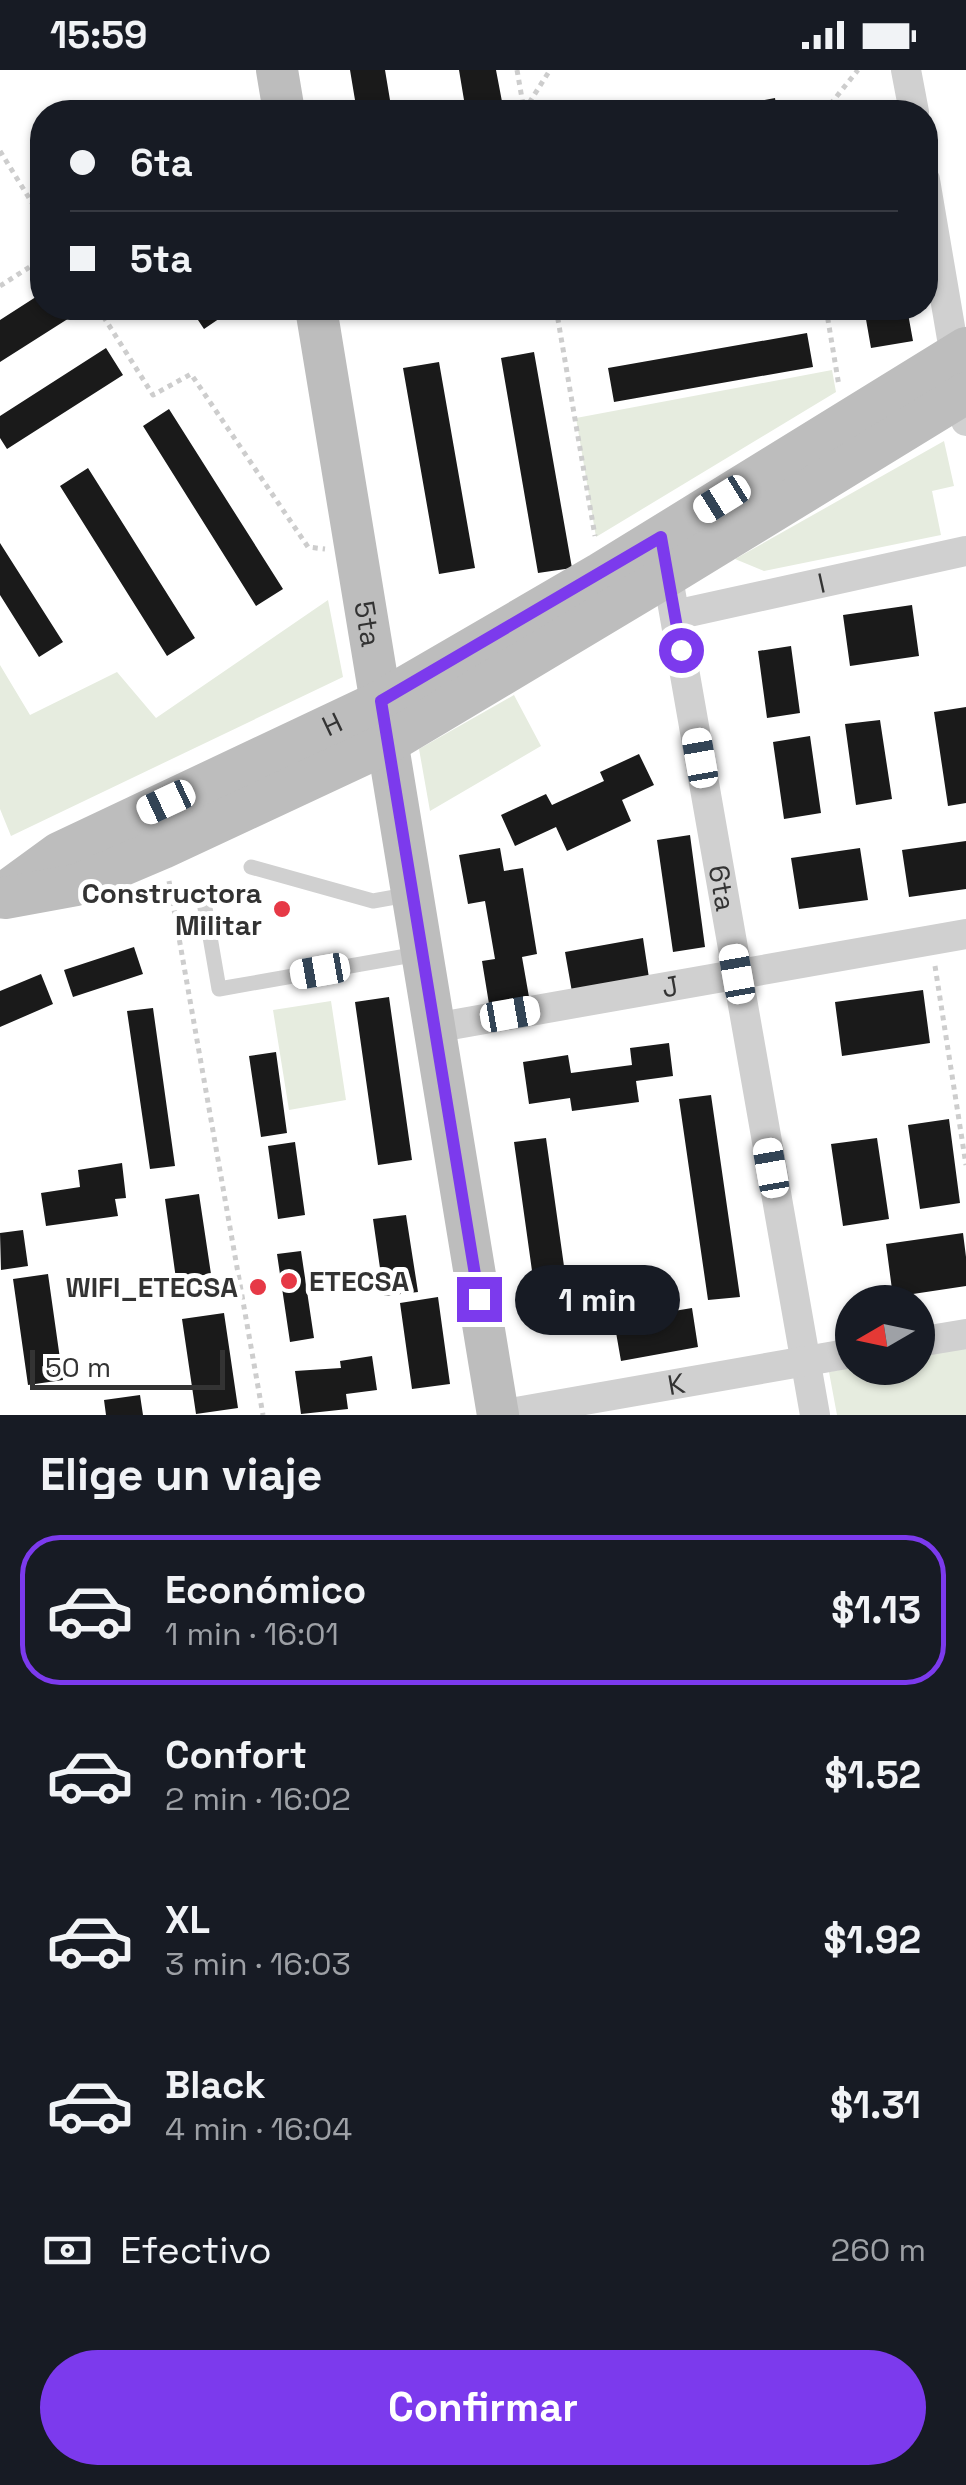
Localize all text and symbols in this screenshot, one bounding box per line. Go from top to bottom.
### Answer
text: 15:59 [50,11,148,59]
text: 6ta [130,139,193,187]
text: 5ta [130,235,192,283]
car [689,470,755,528]
street label: I [814,564,829,601]
street label: 5ta [346,598,389,649]
route start [659,628,704,673]
street label: H [316,704,348,744]
car [680,726,720,790]
car [132,776,200,828]
street label: 6ta [701,862,744,914]
place label: Constructora Militar [82,875,262,943]
marker: Constructora Militar [271,898,293,920]
car [717,942,757,1006]
car [288,951,352,991]
street label: J [659,967,682,1005]
car [478,994,542,1034]
car [751,1136,791,1200]
place label: ETECSA [309,1263,409,1299]
callout: 1 min [514,1264,679,1334]
place label: WIFI_ETECSA [66,1269,238,1305]
marker: ETECSA [278,1270,300,1292]
marker: WIFI_ETECSA [247,1276,269,1298]
route end [457,1277,502,1322]
text: 1 min [558,1280,637,1320]
north arrow [835,1285,935,1385]
map controls [835,1285,935,1385]
scale bar [30,1345,225,1390]
text: 50 m [45,1349,111,1385]
street label: K [665,1365,688,1403]
text: Elige un viaje [40,1446,323,1503]
icon: car [45,1565,135,1655]
text: Económico [165,1566,366,1614]
text: $1.13 [831,1586,921,1634]
text: 1 min · 16:01 [165,1614,339,1654]
icon: car [45,1730,135,1820]
text: Confort [165,1731,307,1779]
text: $1.52 [824,1751,921,1799]
text: 2 min · 16:02 [165,1779,351,1819]
icon: car [45,1895,135,1985]
text: XL [165,1896,210,1944]
text: $1.92 [823,1916,921,1964]
text: 3 min · 16:03 [165,1944,351,1984]
icon: car [45,2060,135,2150]
text: Black [165,2061,266,2109]
text: $1.31 [830,2081,921,2129]
text: 4 min · 16:04 [165,2109,352,2149]
icon: cash [40,2223,95,2278]
text: Efectivo [120,2226,272,2274]
text: 260 m [831,2230,926,2270]
button: Confirmar [40,2350,926,2465]

